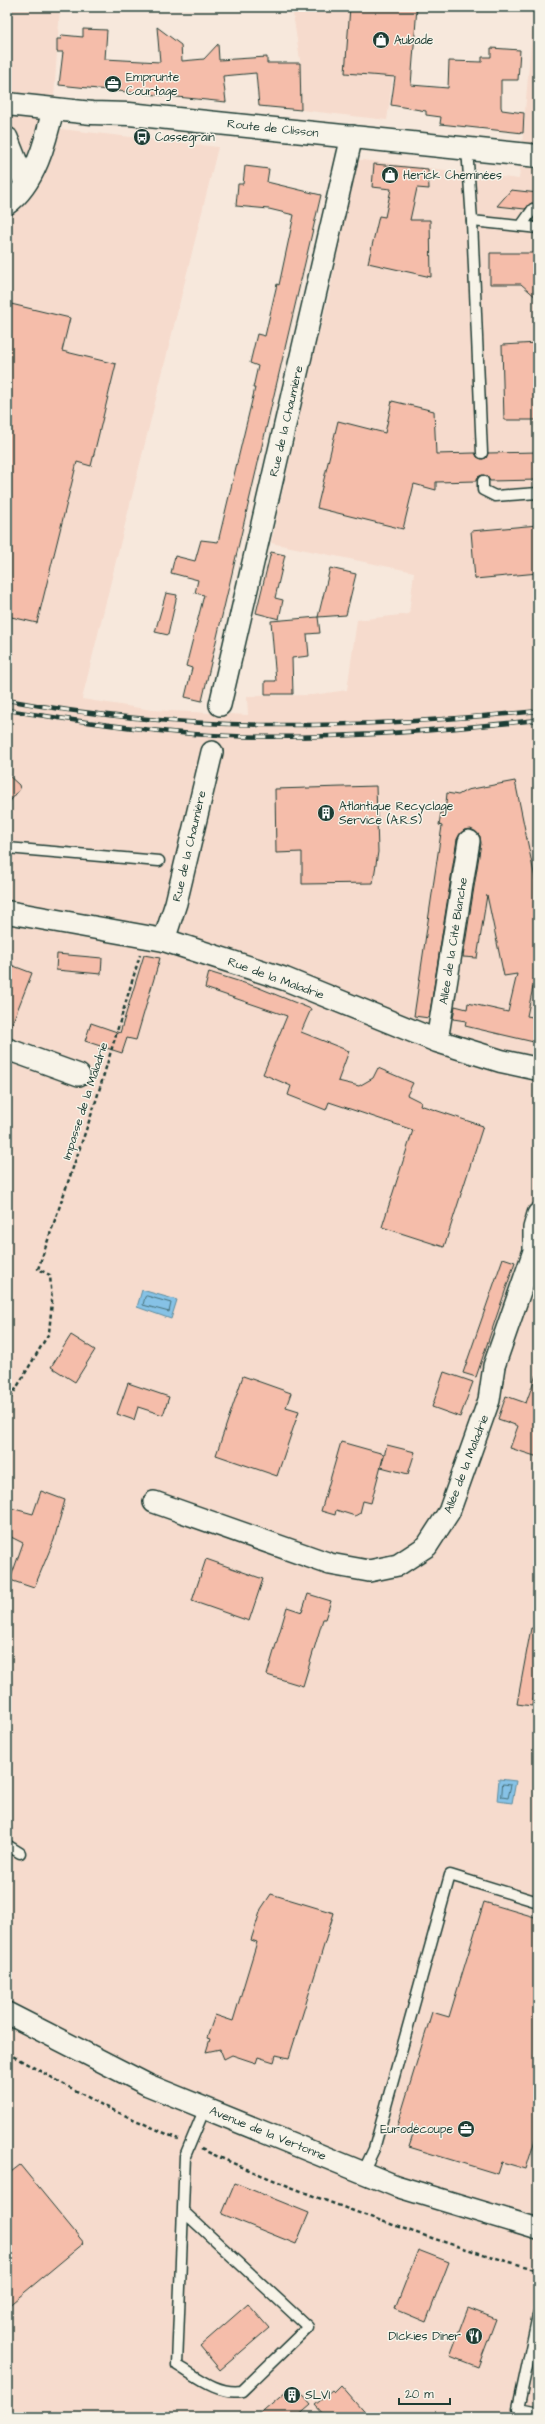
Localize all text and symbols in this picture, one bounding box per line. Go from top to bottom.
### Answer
shop icon: Aubade [371,30,391,50]
place label: Aubade [394,32,434,49]
place label: Emprunte Courtage [126,69,180,101]
office icon: Emprunte Courtage [103,74,123,94]
street label: Route de Clisson [226,115,320,142]
bus stop icon: Cassegrain [132,127,152,147]
place label: Cassegrain [155,129,215,147]
shop icon: Herick Cheminées [380,165,400,185]
place label: Herick Cheminées [403,167,502,184]
street label: Rue de la Chaumière [265,363,308,478]
street label: Rue de la Chaumière [168,788,211,903]
place label: Atlantique Recyclage Service (A.R.S) [339,798,454,829]
building icon: Atlantique Recyclage Service (A.R.S) [316,803,336,823]
street label: Allée de la Cité Blanche [435,876,472,1006]
street label: Rue de la Maladrie [225,953,327,1004]
street label: Impasse de la Maladrie [58,1040,113,1162]
street label: Allée de la Maladrie [440,1412,493,1516]
street label: Avenue de la Vertonne [207,2102,329,2165]
office icon: Eurodécoupe [456,2119,476,2139]
place label: Eurodécoupe [380,2121,454,2138]
restaurant icon: DIckies Diner [464,2326,484,2346]
place label: DIckies Diner [389,2328,461,2345]
scale bar [399,2380,450,2406]
building icon: SLVI [282,2385,302,2405]
text: 20 m [405,2386,434,2403]
place label: SLVI [305,2387,331,2404]

